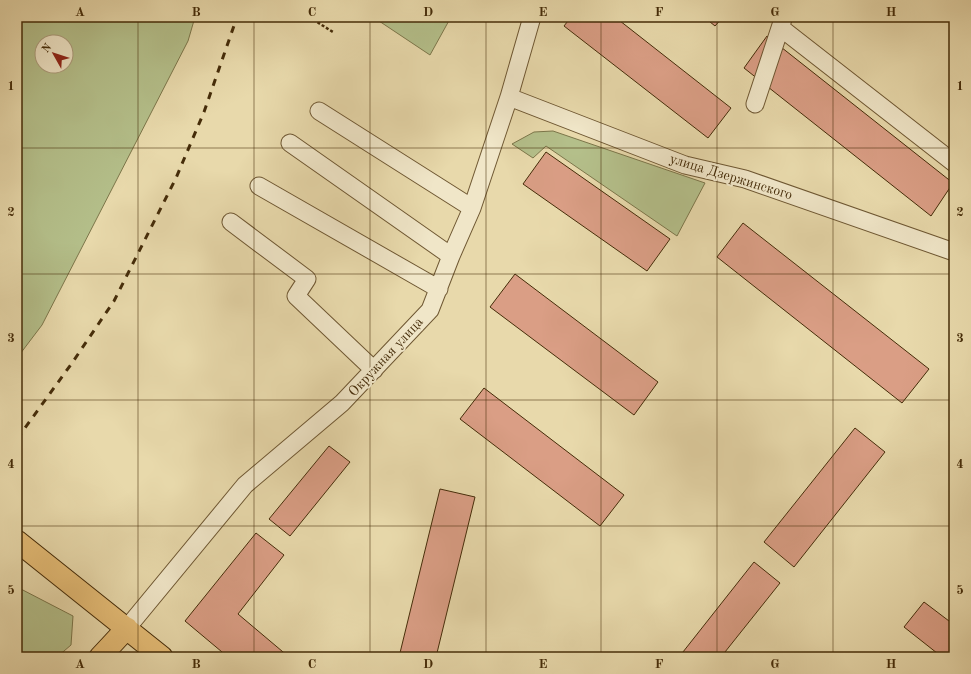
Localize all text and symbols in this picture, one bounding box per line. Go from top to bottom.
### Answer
text: A [75,6,85,19]
text: B [191,6,201,19]
text: C [308,6,316,19]
text: D [423,6,433,19]
text: E [539,6,548,19]
text: F [655,6,664,19]
text: G [770,6,780,19]
text: H [886,6,897,19]
north arrow [34,34,74,74]
text: N [40,41,55,55]
text: 1 [7,80,15,93]
text: 1 [956,80,964,93]
street label: улица Дзержинского [668,152,794,202]
text: 2 [7,206,15,219]
text: 2 [956,206,964,219]
street label: Окружная улица [346,315,426,399]
text: 3 [7,332,15,345]
text: 3 [956,332,964,345]
text: 4 [7,458,15,471]
text: 4 [956,458,964,471]
text: 5 [7,584,15,597]
text: 5 [956,584,964,597]
text: A [75,658,85,671]
text: B [191,658,201,671]
text: C [308,658,316,671]
text: D [423,658,433,671]
text: E [539,658,548,671]
text: F [655,658,664,671]
text: G [770,658,780,671]
text: H [886,658,897,671]

